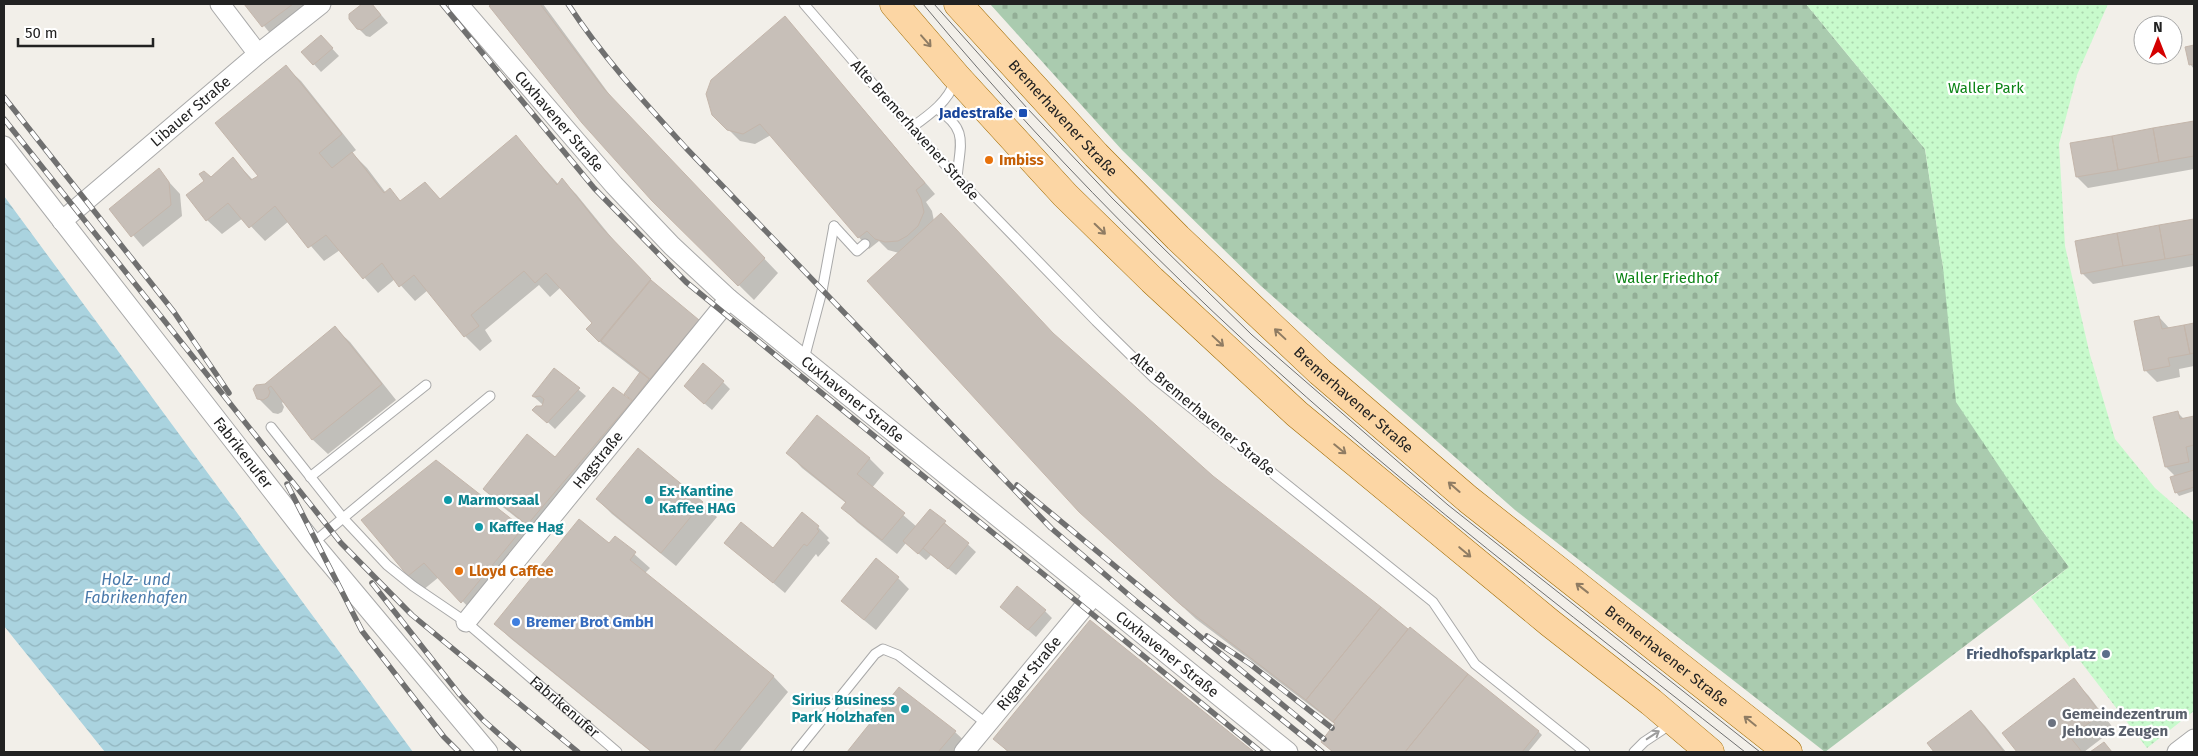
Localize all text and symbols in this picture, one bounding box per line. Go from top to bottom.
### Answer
scale bar [18,15,152,47]
north arrow [2133,15,2183,65]
text: N [2153,19,2163,36]
text: 50 m [25,24,58,42]
one-way arrow [920,34,932,47]
street label: Alte Bremerhavener Straße [847,56,983,204]
street label: Bremerhavener Straße [1004,56,1121,180]
street label: Cuxhavener Straße [511,67,608,176]
street label: Libauer Straße [147,72,234,151]
park label: Waller Park [1948,79,2024,97]
place label: Jadestraße [938,104,1013,122]
marker: Jadestraße [1017,107,1029,119]
place label: Imbiss [999,151,1044,169]
marker: Imbiss [983,154,995,166]
one-way arrow [1094,223,1107,235]
park label: Waller Friedhof [1615,269,1720,287]
one-way arrow [1273,328,1286,340]
one-way arrow [1212,335,1225,347]
street label: Bremerhavener Straße [1290,343,1417,457]
street label: Alte Bremerhavener Straße [1127,348,1279,480]
street label: Cuxhavener Straße [797,352,908,446]
street label: Fabrikenufer [209,414,276,492]
street label: Hagstraße [569,428,627,492]
one-way arrow [1333,443,1346,454]
one-way arrow [1448,481,1461,493]
place label: Ex-Kantine Kaffee HAG [659,482,736,517]
place label: Marmorsaal [458,491,540,509]
marker: Marmorsaal [442,494,454,506]
marker: Ex-Kantine Kaffee HAG [643,494,655,506]
place label: Kaffee Hag [489,518,564,536]
marker: Kaffee Hag [473,521,485,533]
one-way arrow [1458,547,1471,558]
place label: Lloyd Caffee [469,562,554,580]
marker: Lloyd Caffee [453,565,465,577]
water label: Holz- und Fabrikenhafen [84,570,188,607]
one-way arrow [1575,582,1588,593]
street label: Bremerhavener Straße [1601,602,1732,711]
street label: Cuxhavener Straße [1112,607,1222,701]
place label: Bremer Brot GmbH [526,613,654,631]
marker: Bremer Brot GmbH [510,616,522,628]
street label: Rigaer Straße [993,633,1065,714]
place label: Friedhofsparkplatz [1966,645,2096,663]
marker: Friedhofsparkplatz [2100,648,2112,660]
street label: Fabrikenufer [526,672,603,742]
place label: Sirius Business Park Holzhafen [791,691,895,726]
marker: Sirius Business Park Holzhafen [899,703,911,715]
place label: Gemeindezentrum Jehovas Zeugen [2061,705,2188,740]
one-way arrow [1744,716,1757,727]
marker: Gemeindezentrum Jehovas Zeugen [2046,717,2058,729]
one-way arrow [1646,730,1660,741]

